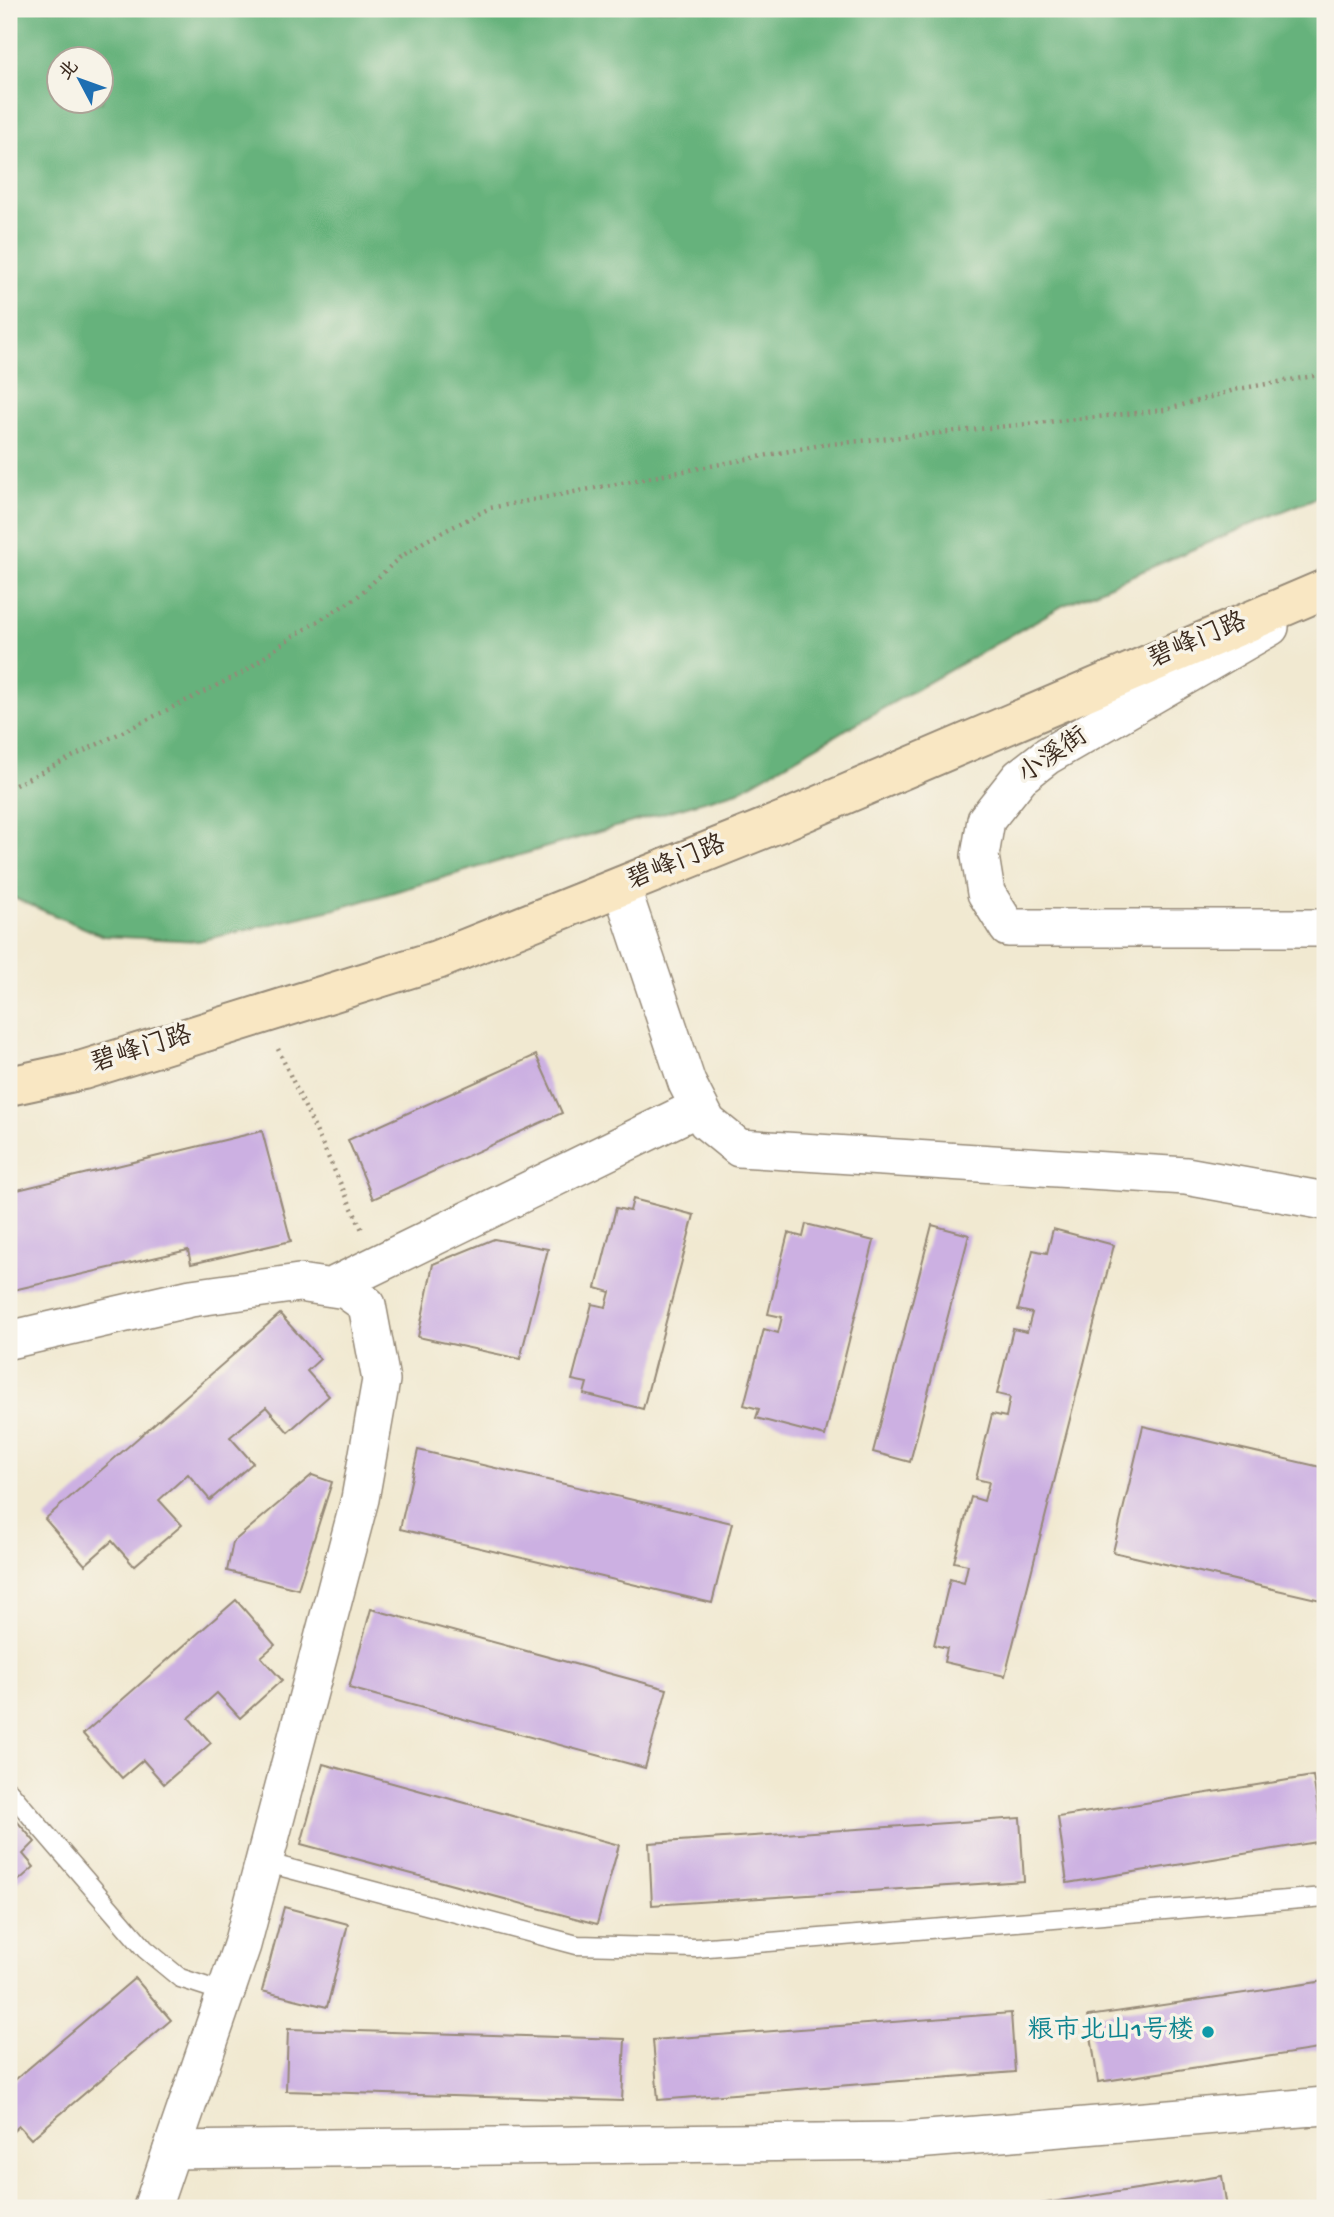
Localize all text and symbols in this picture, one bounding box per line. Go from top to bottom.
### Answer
north arrow [46,46,116,116]
text: 北 [55,56,85,86]
street label: 碧峰门路 [1143,606,1252,677]
street label: 小溪街 [1012,720,1095,792]
street label: 碧峰门路 [622,828,731,898]
street label: 碧峰门路 [87,1019,196,1081]
place label: 粮市北山1号楼 [1028,2015,1194,2048]
marker: 粮市北山1号楼 [1200,2024,1216,2040]

